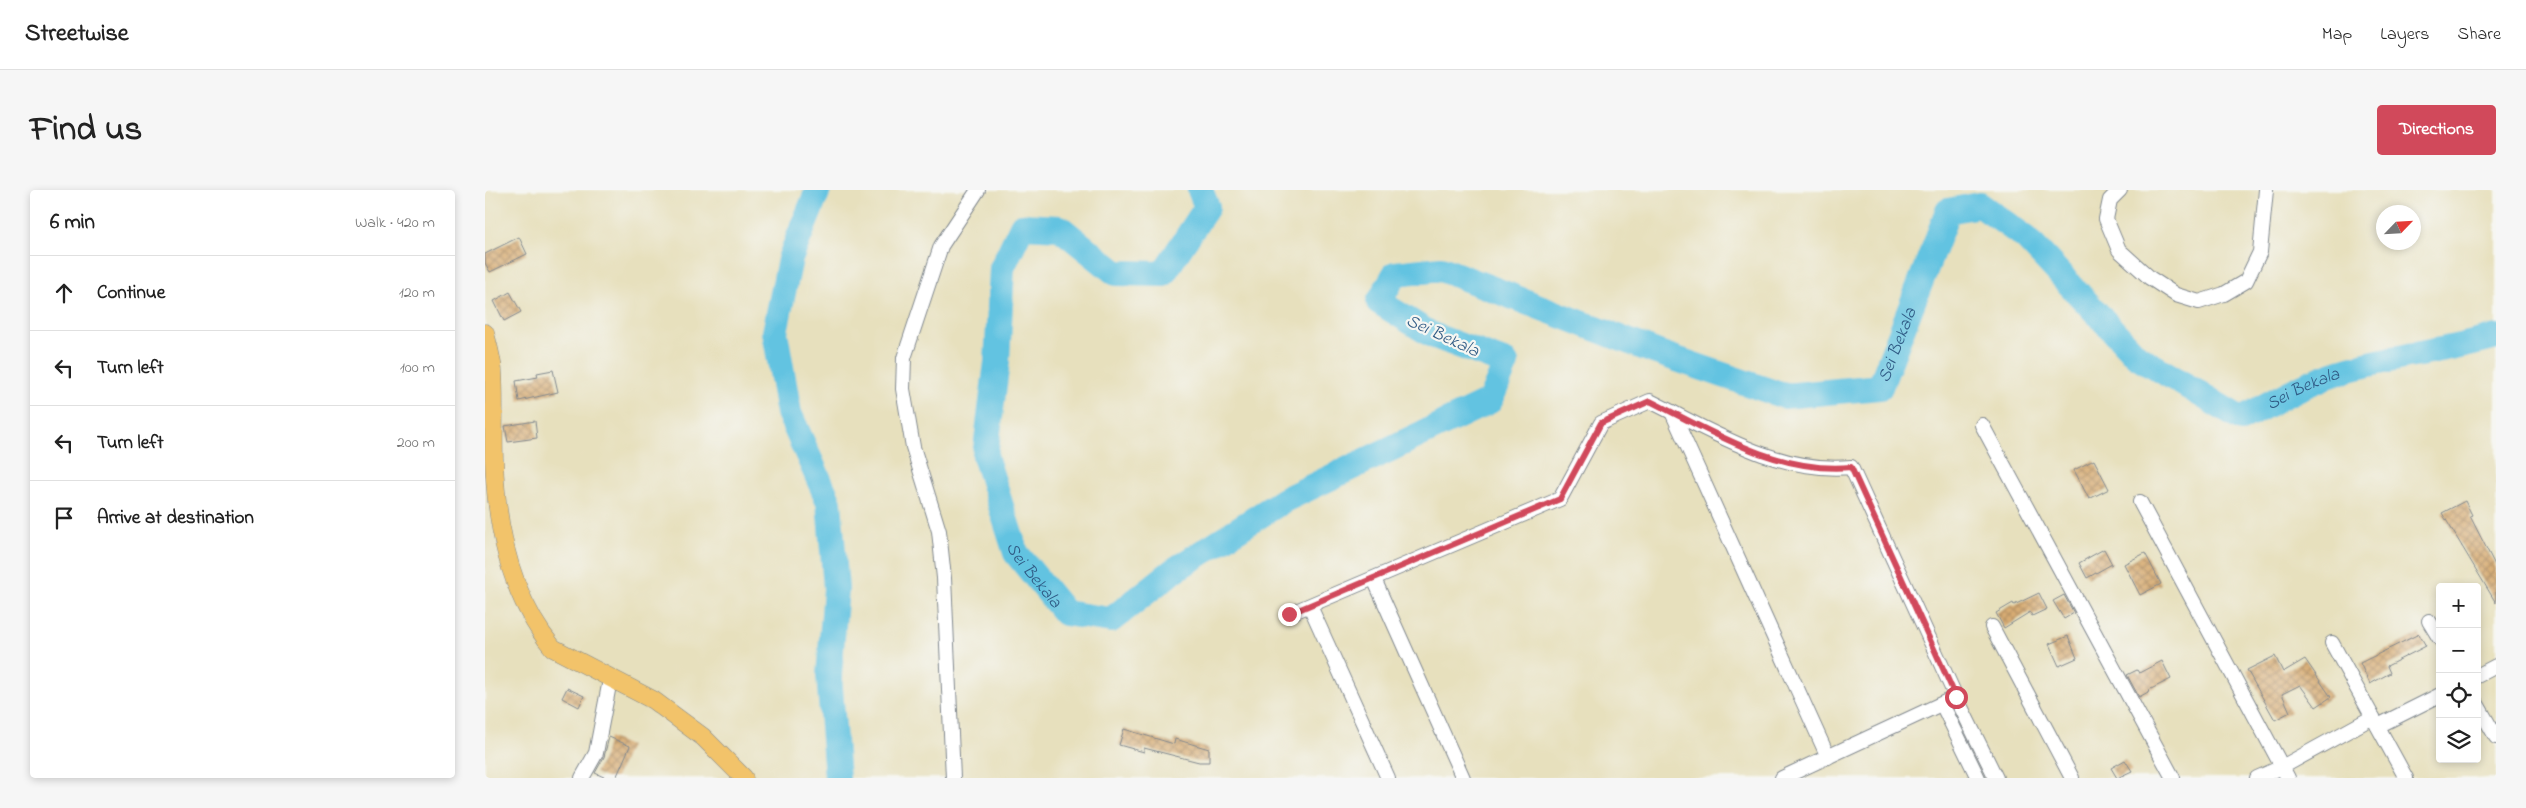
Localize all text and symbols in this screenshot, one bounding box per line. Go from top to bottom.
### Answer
text: Streetwise [25,17,129,52]
text: Map [2322,22,2352,48]
text: Layers [2380,22,2430,48]
text: Share [2458,22,2501,48]
text: Find us [30,105,142,156]
button: Directions [2377,105,2496,155]
north arrow [2376,205,2421,250]
text: 6 min [50,208,95,238]
text: Walk · 420 m [355,211,435,235]
icon: ahead [50,279,78,307]
text: Continue [97,280,165,307]
text: 120 m [399,281,435,305]
water label: Sei Bekala [1872,304,1925,386]
water label: Sei Bekala [1401,309,1483,365]
icon: left [50,354,78,382]
text: Turn left [97,355,164,382]
text: 100 m [400,356,435,380]
water label: Sei Bekala [2262,362,2343,418]
icon: left [50,429,78,457]
text: Turn left [97,430,164,457]
text: 200 m [397,431,435,455]
icon: arrive [50,504,78,532]
text: Arrive at destination [97,505,254,532]
water label: Sei Bekala [998,539,1067,615]
map controls [2436,583,2481,763]
button: + [2436,583,2481,628]
route end [1278,603,1301,626]
button: − [2436,628,2481,673]
button: locate [2436,673,2481,718]
route start [1945,686,1968,709]
button: layers [2436,718,2481,763]

